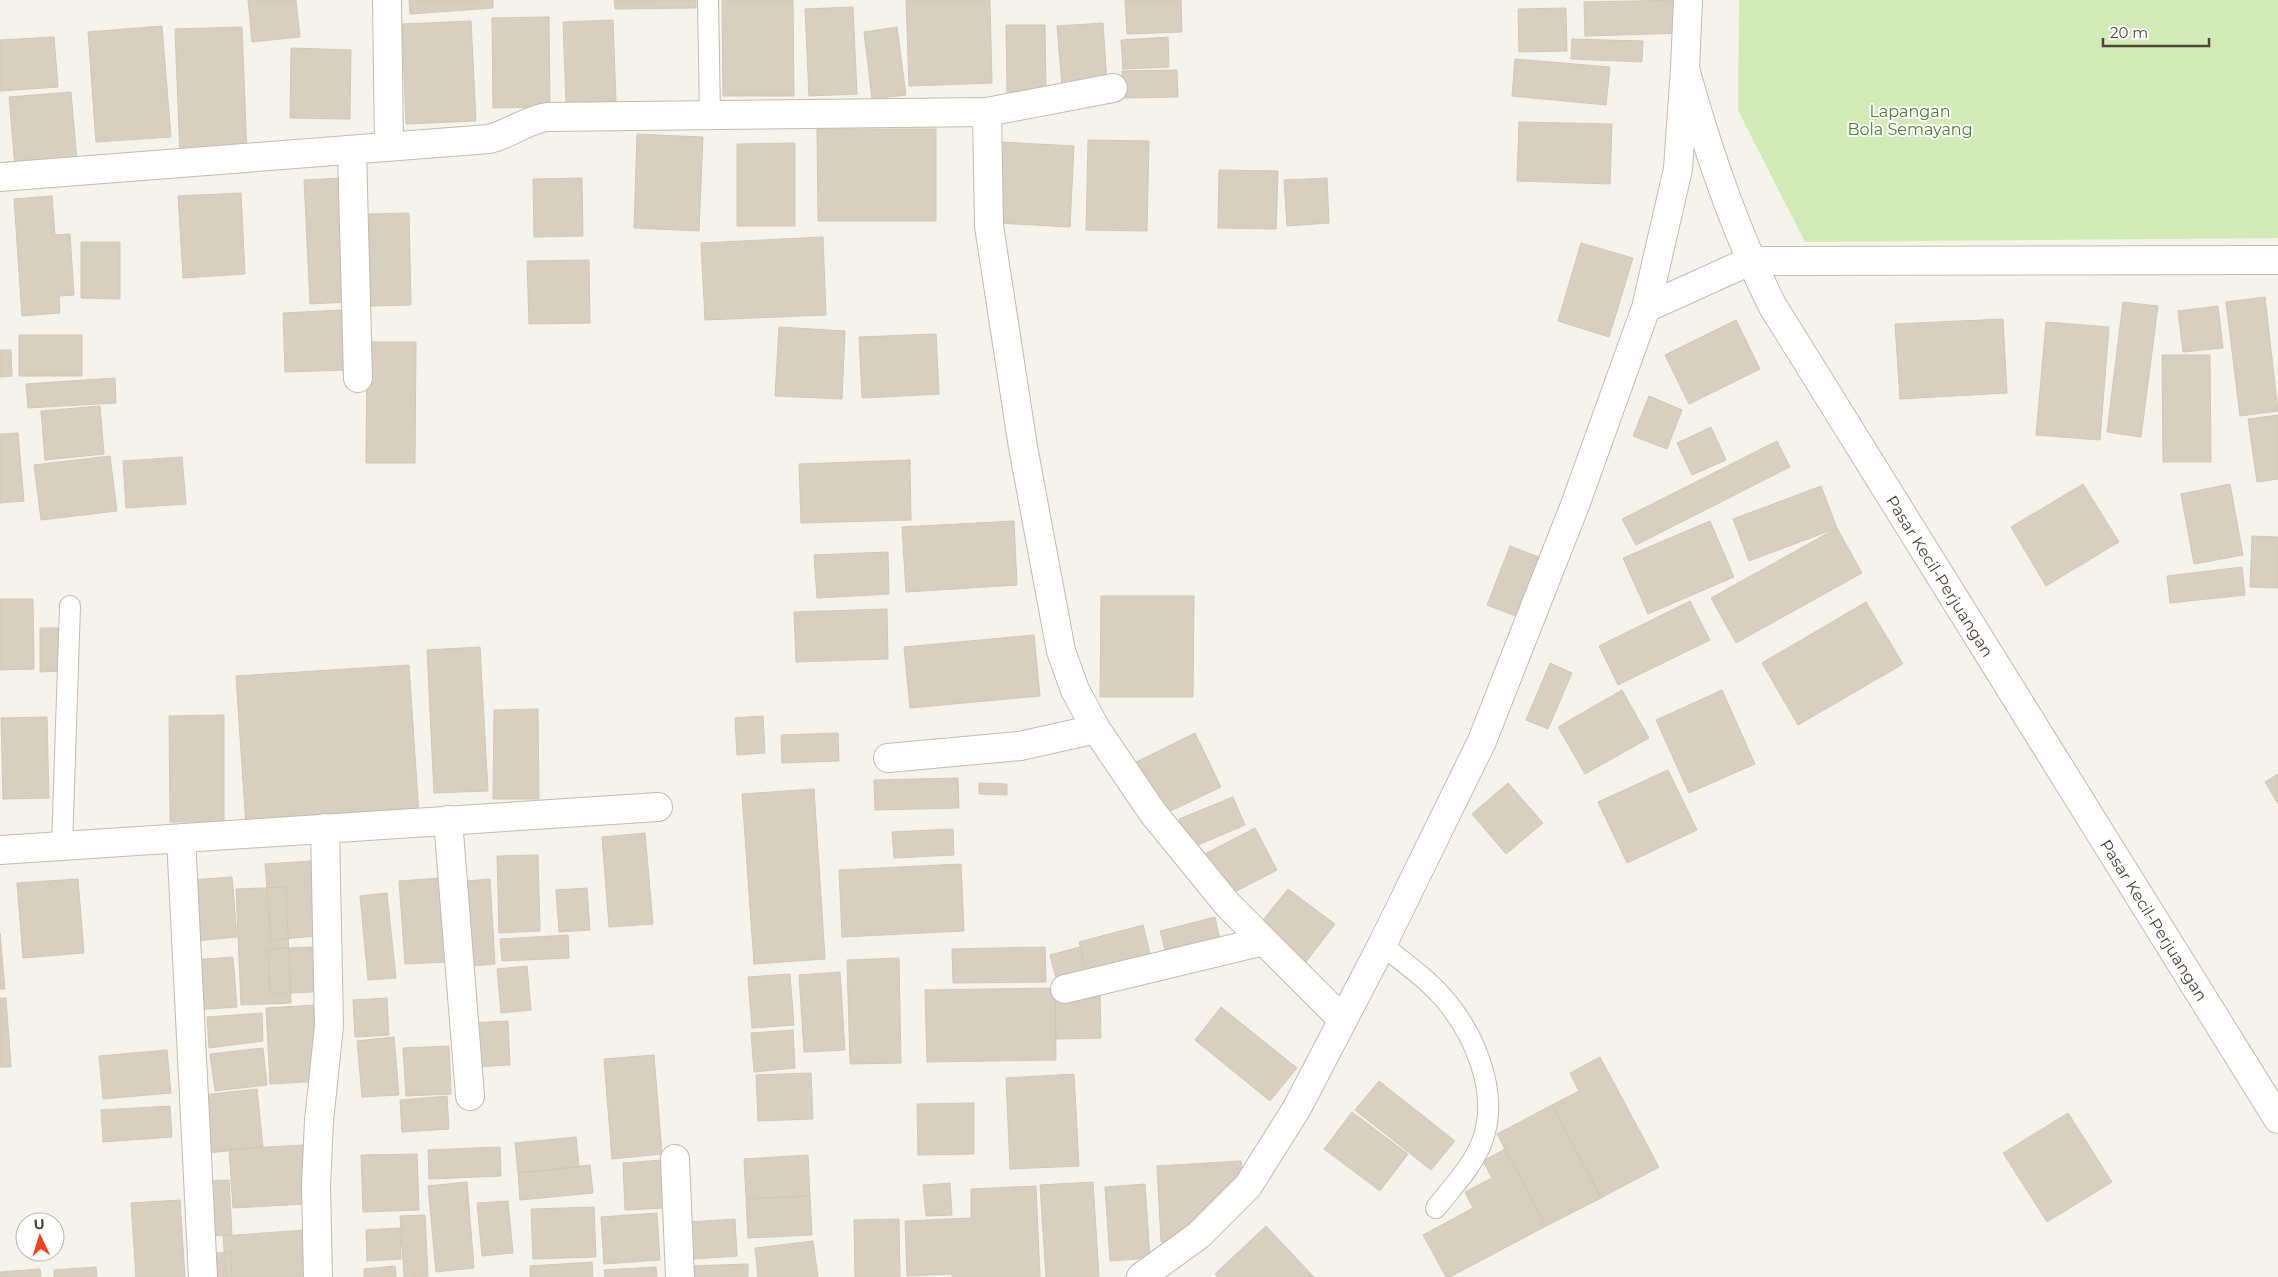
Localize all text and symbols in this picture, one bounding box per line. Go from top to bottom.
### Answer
scale bar [2103,15,2209,47]
text: 20 m [2110,23,2148,42]
park label: Lapangan Bola Semayang [1847,102,1973,139]
street label: Pasar Kecil-Perjuangan [1882,492,1997,660]
street label: Pasar Kecil-Perjuangan [2096,836,2211,1004]
north arrow [15,1212,65,1262]
text: U [33,1215,45,1233]

